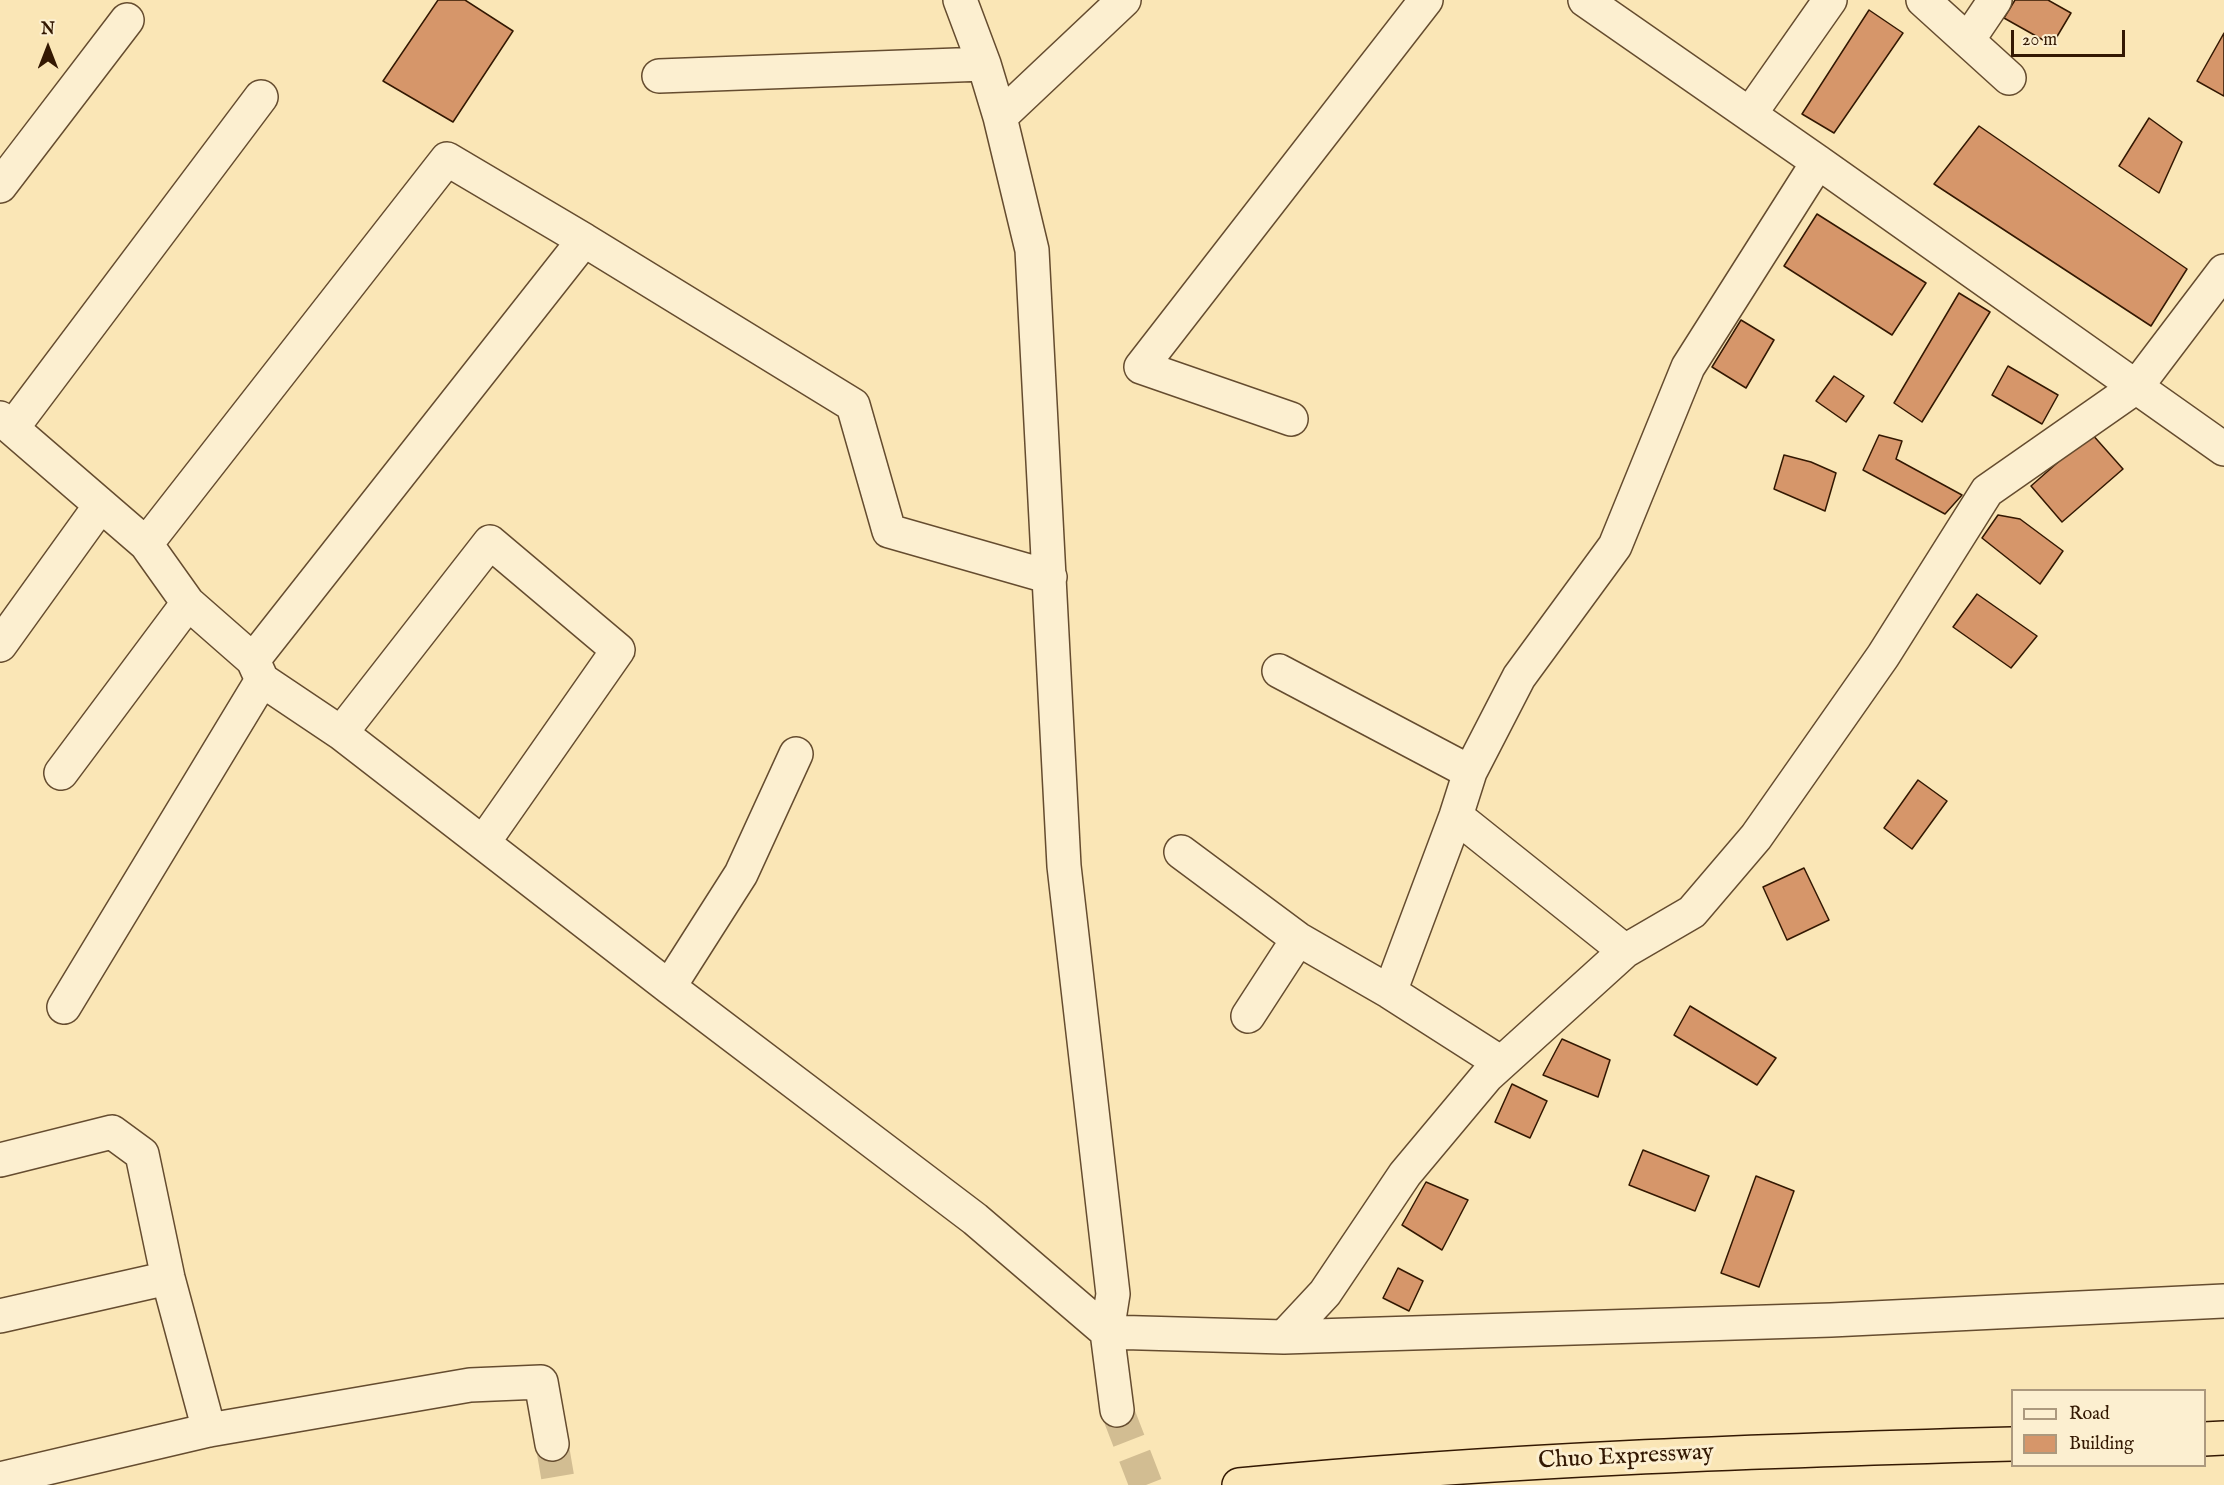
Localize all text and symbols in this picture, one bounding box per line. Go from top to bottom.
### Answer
north arrow [18,18,78,78]
scale bar [2014,18,2128,56]
text: N [41,20,55,40]
text: 20 m [2022,29,2057,52]
legend [2011,1389,2206,1467]
text: Road [2069,1403,2110,1426]
text: Building [2069,1433,2134,1456]
street label: Chuo Expressway [1537,1439,1715,1477]

